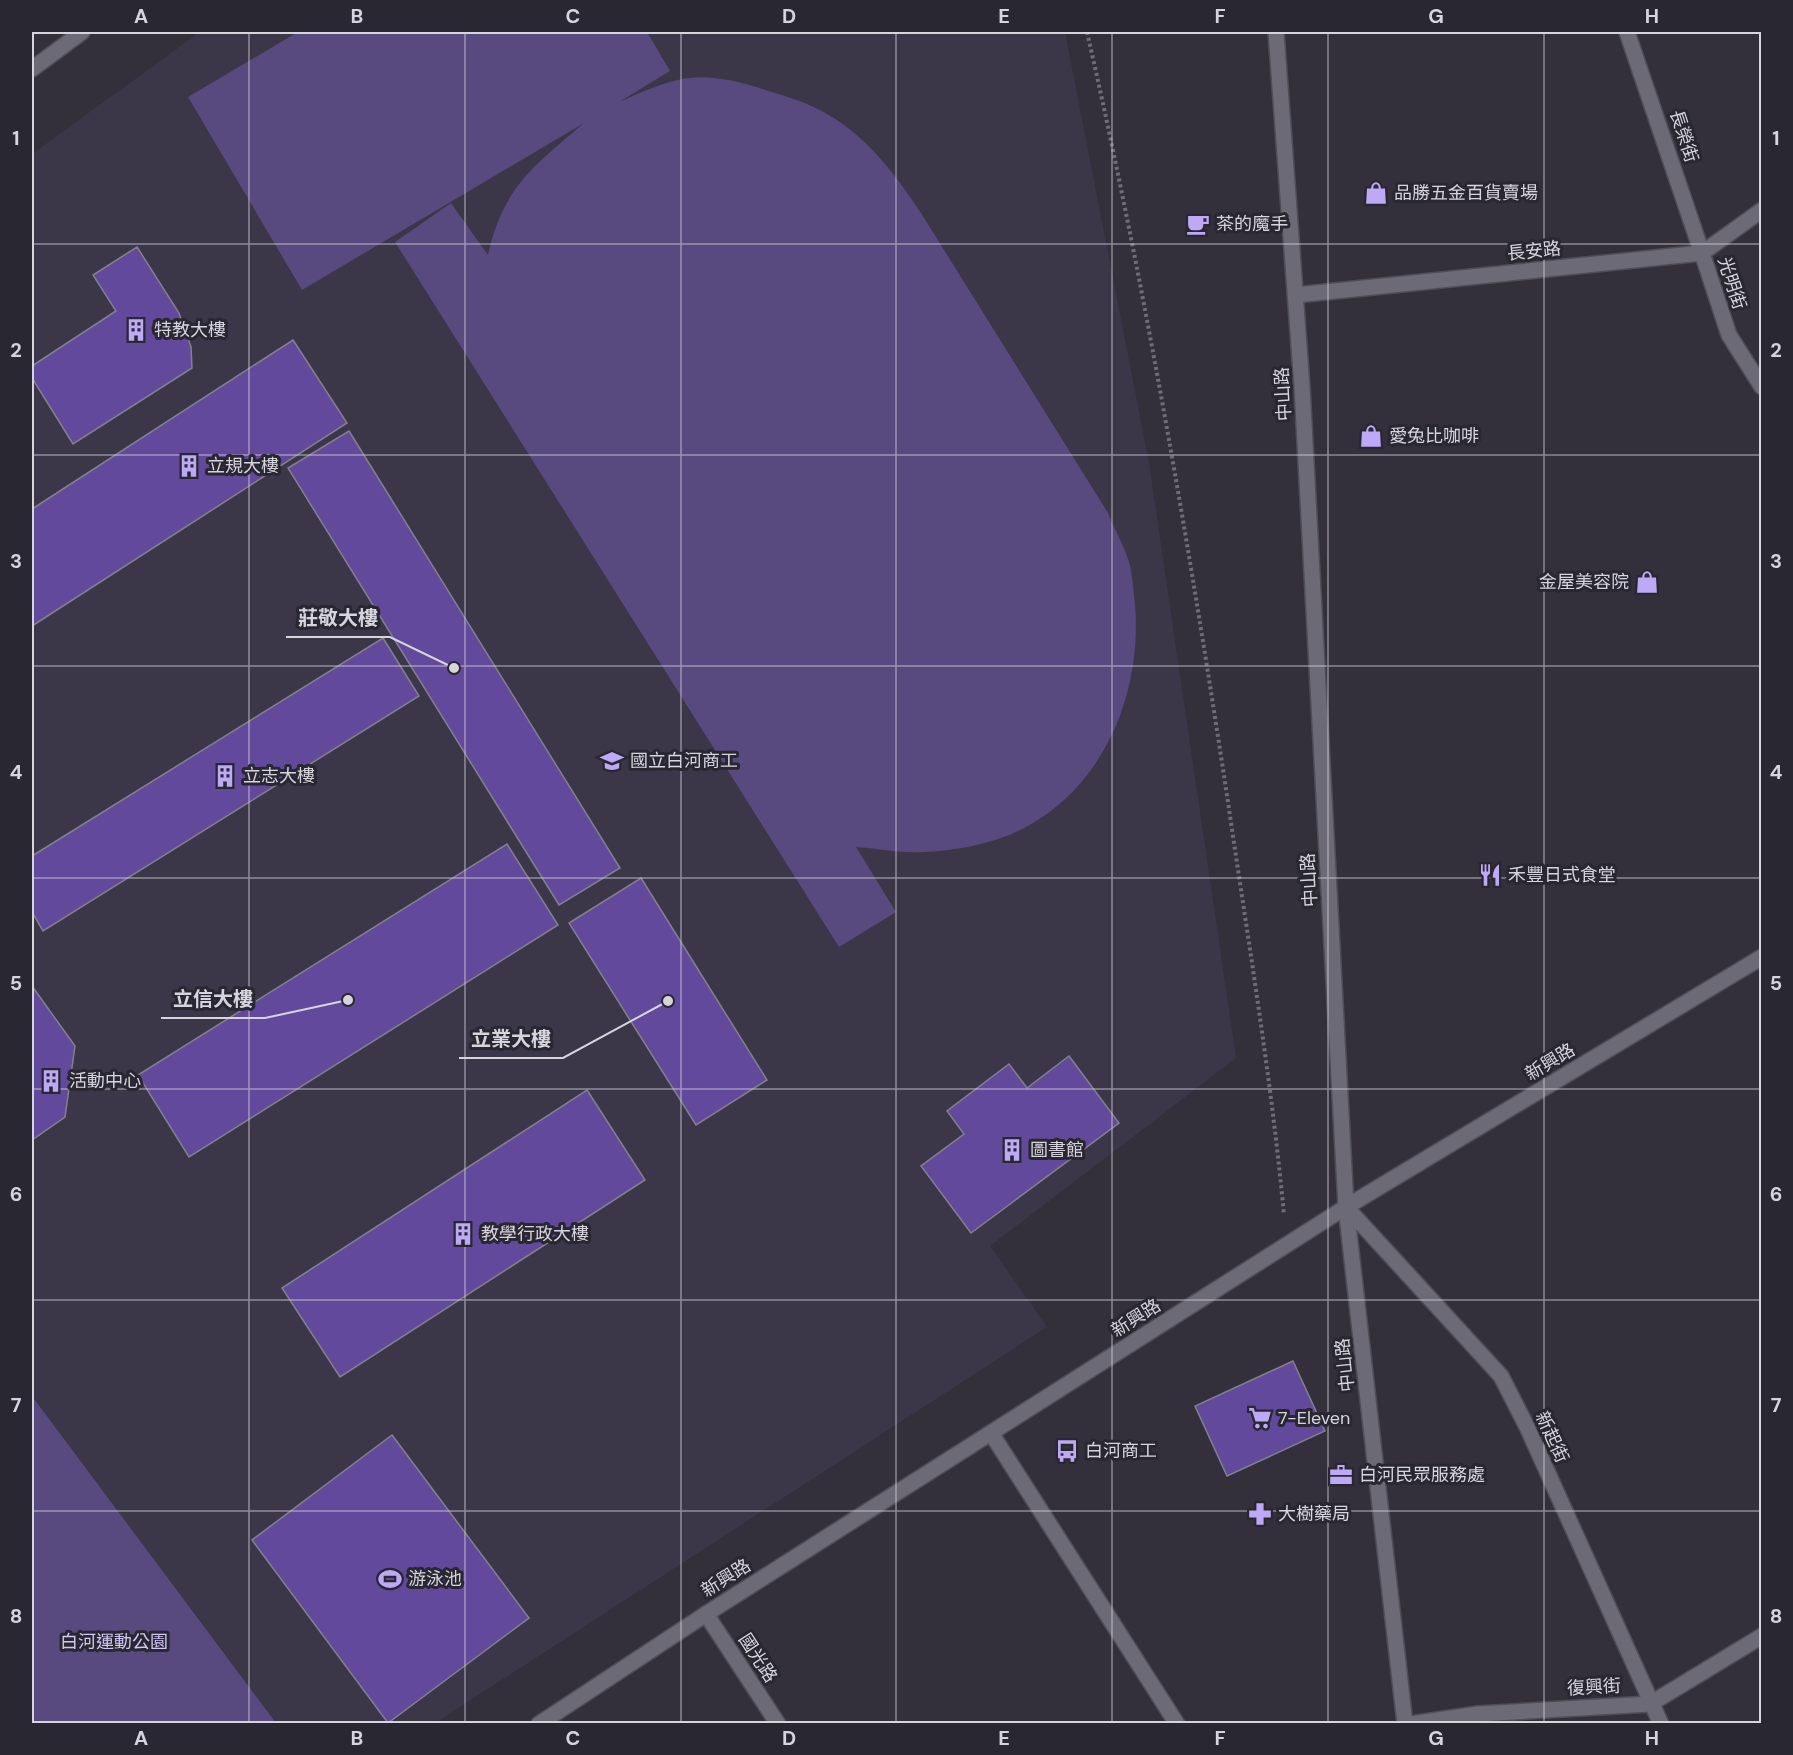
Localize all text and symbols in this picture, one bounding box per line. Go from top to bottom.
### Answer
text: A [134,3,148,29]
text: B [351,3,363,29]
text: C [566,3,580,29]
text: D [782,3,796,29]
text: E [998,3,1010,29]
text: F [1214,3,1226,29]
text: G [1428,3,1444,29]
text: H [1645,3,1659,29]
street label: 長榮街 [1664,107,1704,165]
text: 1 [12,125,20,151]
text: 1 [1772,125,1780,151]
shop icon: 品勝五金百貨賣場 [1363,180,1389,206]
place label: 品勝五金百貨賣場 [1394,181,1538,205]
cafe icon: 茶的魔手 [1185,211,1211,237]
place label: 茶的魔手 [1216,212,1288,236]
street label: 長安路 [1506,236,1562,266]
street label: 光明街 [1712,254,1752,312]
building icon: 特教大樓 [123,317,149,343]
place label: 特教大樓 [154,318,226,342]
text: 2 [10,337,22,363]
text: 2 [1770,337,1782,363]
street label: 中山路 [1270,366,1296,422]
shop icon: 愛兔比咖啡 [1358,423,1384,449]
place label: 愛兔比咖啡 [1389,424,1479,448]
building icon: 立規大樓 [176,453,202,479]
place label: 立規大樓 [207,454,279,478]
text: 3 [10,548,22,574]
text: 3 [1770,548,1782,574]
shop icon: 金屋美容院 [1634,569,1660,595]
place label: 金屋美容院 [1539,570,1629,594]
callout: 莊敬大樓 [286,599,390,637]
text: 莊敬大樓 [298,605,378,631]
school or university icon: 國立白河商工 [599,748,625,774]
place label: 國立白河商工 [630,749,738,773]
text: 4 [10,759,23,785]
text: 4 [1770,759,1783,785]
building icon: 立志大樓 [212,763,238,789]
place label: 立志大樓 [243,764,315,788]
street label: 中山路 [1296,852,1322,908]
restaurant icon: 禾豐日式食堂 [1477,862,1503,888]
place label: 禾豐日式食堂 [1508,863,1616,887]
text: 5 [10,970,22,996]
text: 5 [1770,970,1782,996]
callout: 立信大樓 [161,980,265,1018]
text: 立信大樓 [173,986,253,1012]
callout: 立業大樓 [459,1020,563,1058]
text: 立業大樓 [471,1026,551,1052]
street label: 新興路 [1521,1038,1579,1086]
building icon: 活動中心 [38,1068,64,1094]
place label: 活動中心 [69,1069,141,1093]
building icon: 圖書館 [999,1137,1025,1163]
place label: 圖書館 [1030,1138,1084,1162]
text: 6 [10,1181,22,1207]
text: 6 [1770,1181,1782,1207]
building icon: 教學行政大樓 [450,1221,476,1247]
place label: 教學行政大樓 [481,1222,589,1246]
street label: 新興路 [1107,1294,1165,1342]
street label: 中山路 [1330,1337,1360,1393]
text: 7 [11,1392,22,1418]
text: 7 [1771,1392,1782,1418]
supermarket icon: 7-Eleven [1247,1405,1273,1431]
place label: 7-Eleven [1278,1406,1350,1430]
street label: 新起街 [1530,1407,1574,1467]
bus stop icon: 白河商工 [1054,1438,1080,1464]
place label: 白河商工 [1085,1439,1157,1463]
office icon: 白河民眾服務處 [1328,1462,1354,1488]
place label: 白河民眾服務處 [1359,1463,1485,1487]
pharmacy icon: 大樹藥局 [1247,1501,1273,1527]
place label: 大樹藥局 [1278,1502,1350,1526]
street label: 新興路 [697,1554,755,1602]
sports icon: 游泳池 [377,1566,403,1592]
place label: 游泳池 [408,1567,462,1591]
text: 8 [10,1603,22,1629]
text: 8 [1770,1603,1782,1629]
street label: 國光路 [733,1629,783,1687]
park label: 白河運動公園 [60,1630,168,1654]
street label: 復興街 [1566,1674,1622,1700]
text: A [134,1725,148,1751]
text: B [351,1725,363,1751]
text: C [566,1725,580,1751]
text: D [782,1725,796,1751]
text: E [998,1725,1010,1751]
text: F [1214,1725,1226,1751]
text: G [1428,1725,1444,1751]
text: H [1645,1725,1659,1751]

